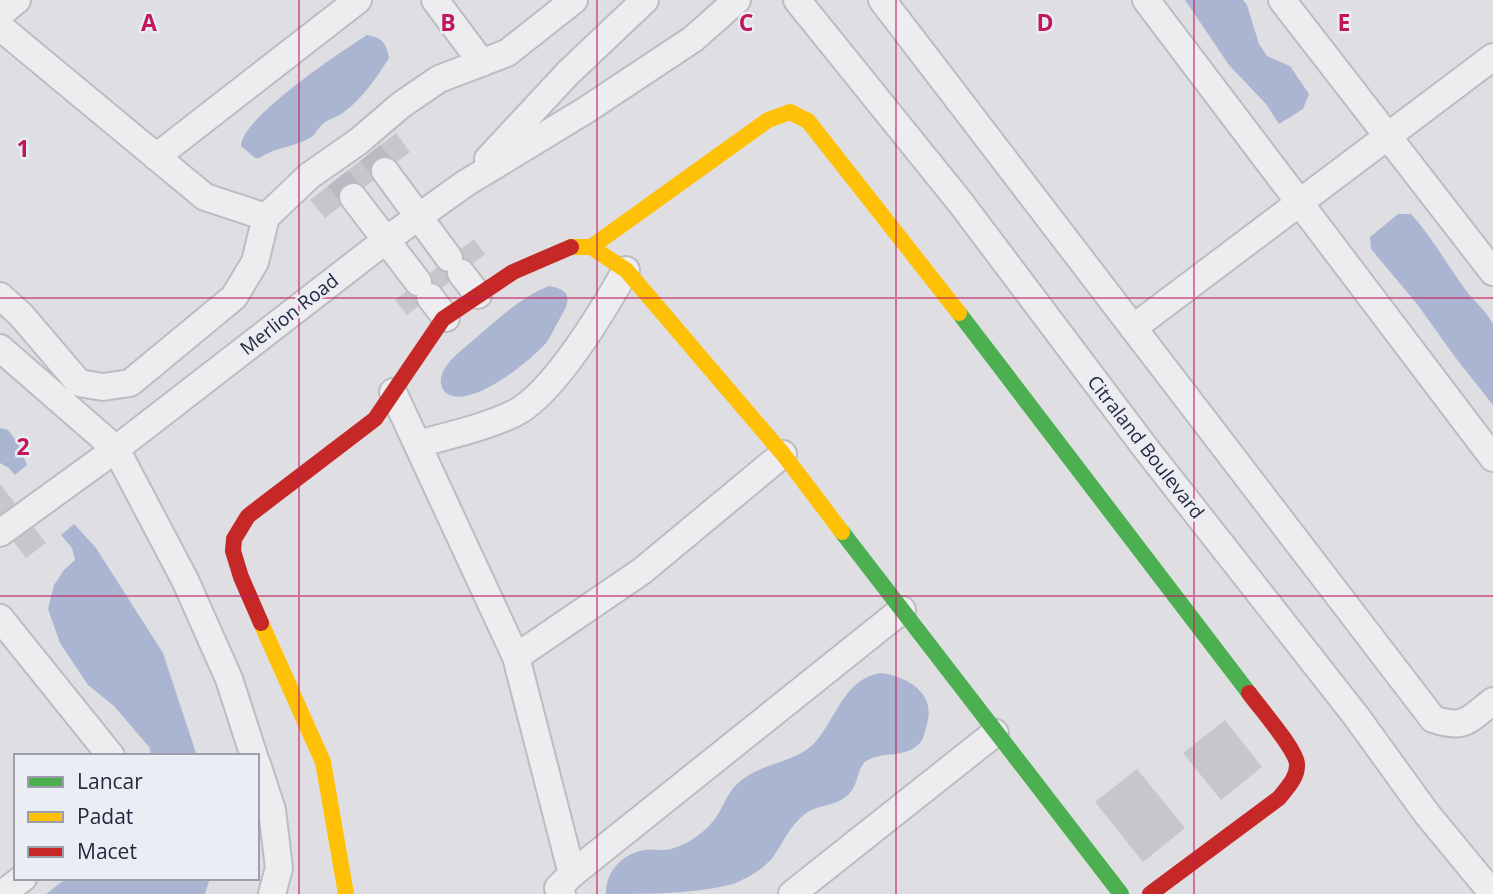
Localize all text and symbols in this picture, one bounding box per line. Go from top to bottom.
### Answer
text: A [141,6,157,38]
text: B [440,6,456,38]
text: C [739,6,753,38]
text: D [1036,6,1054,38]
text: E [1338,6,1350,38]
text: 1 [16,132,30,164]
street label: Merlion Road [234,267,344,361]
street label: Citraland Boulevard [1082,370,1210,524]
text: 2 [16,430,30,462]
legend [14,754,259,880]
text: Lancar [77,767,143,795]
text: Padat [77,802,133,830]
text: Macet [77,837,137,865]

